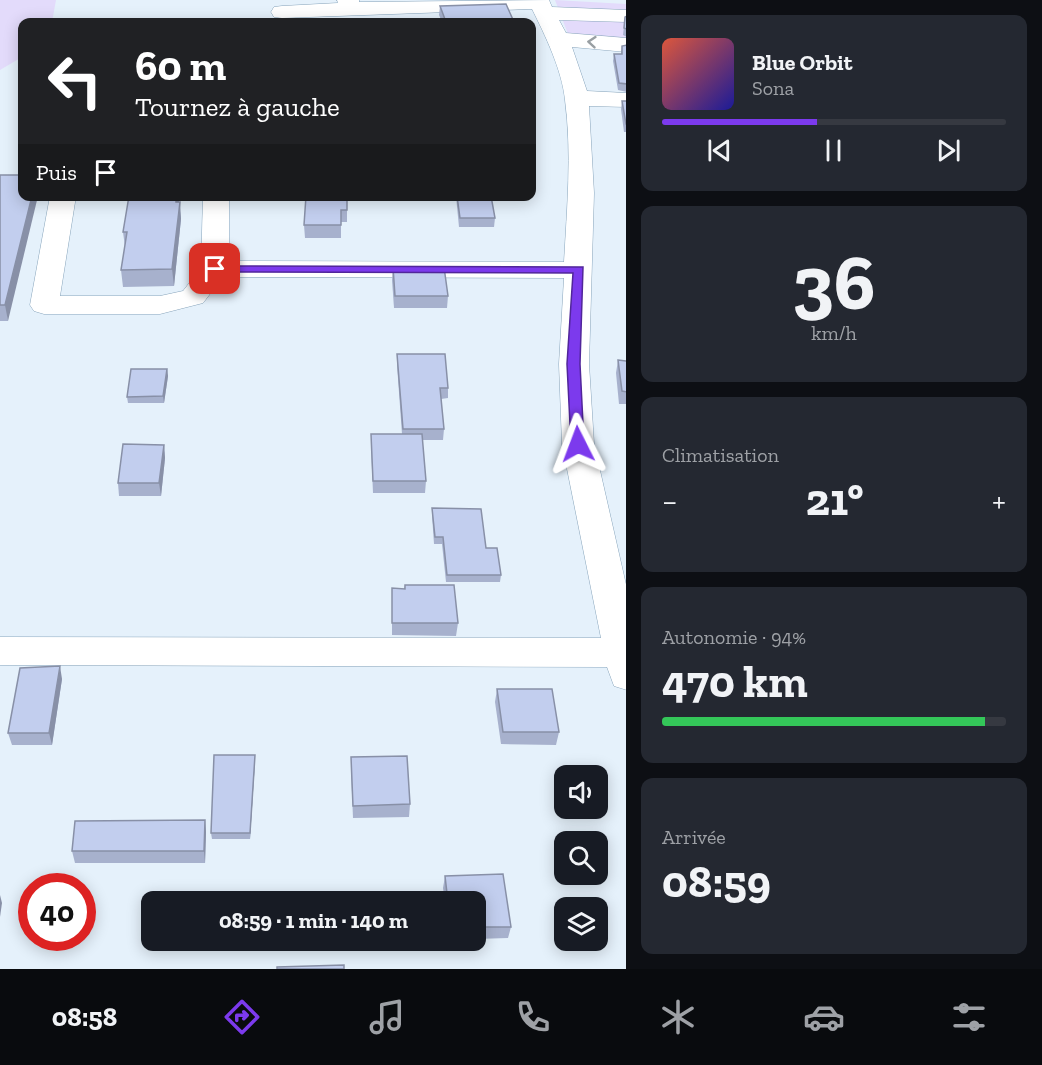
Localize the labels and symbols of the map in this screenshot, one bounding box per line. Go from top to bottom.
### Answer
one-way arrow [587,36,597,49]
pin [189,243,240,294]
position arrow [546,412,610,476]
speed limit sign: 40 [18,873,96,951]

